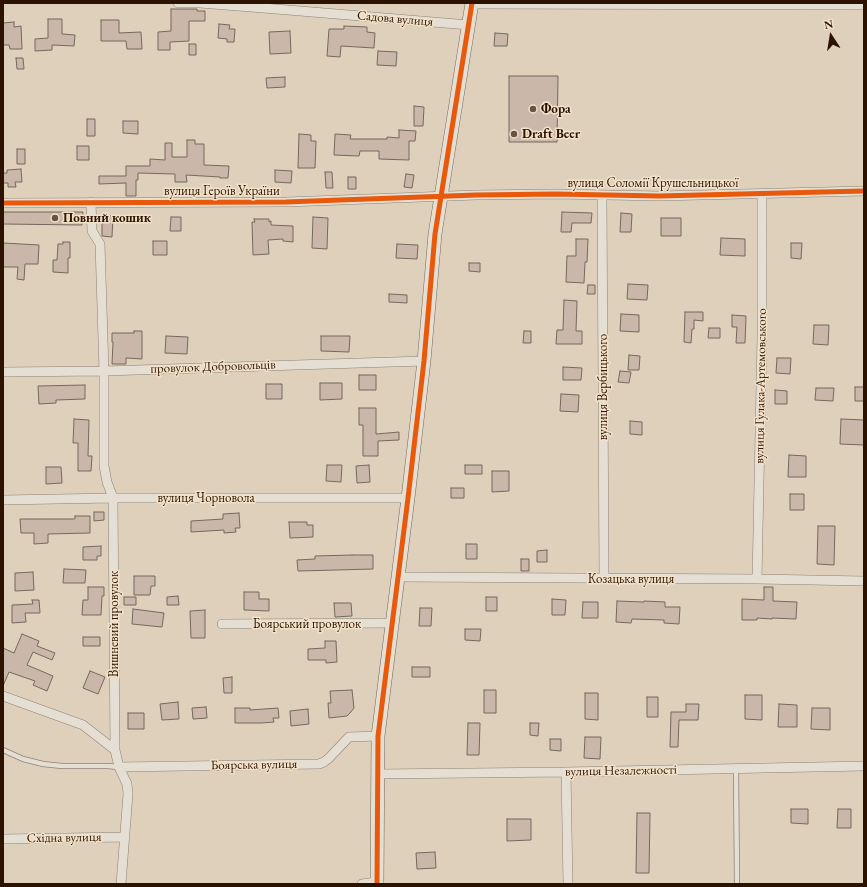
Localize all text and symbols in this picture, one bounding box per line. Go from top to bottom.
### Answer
street label: Садова вулиця [356,8,434,30]
north arrow [811,16,851,56]
text: N [823,16,834,32]
place label: Фора [541,101,571,117]
marker: Фора [528,104,538,114]
place label: Draft Beer [522,126,580,142]
marker: Draft Beer [509,129,519,139]
street label: вулиця Соломії Крушельницької [568,175,738,191]
street label: вулиця Героїв України [164,183,280,199]
place label: Повний кошик [63,210,151,226]
marker: Повний кошик [50,213,60,223]
street label: вулиця Гулака-Артемовського [752,308,770,464]
street label: вулиця Вербицького [595,334,611,440]
street label: провулок Добровольців [150,357,276,377]
street label: вулиця Чорновола [157,490,255,506]
street label: Вишневий провулок [106,571,122,677]
street label: Козацька вулиця [588,571,674,587]
street label: Боярський провулок [253,616,361,632]
street label: Боярська вулиця [211,756,297,774]
street label: вулиця Незалежності [565,762,677,780]
street label: Східна вулиця [26,830,102,846]

